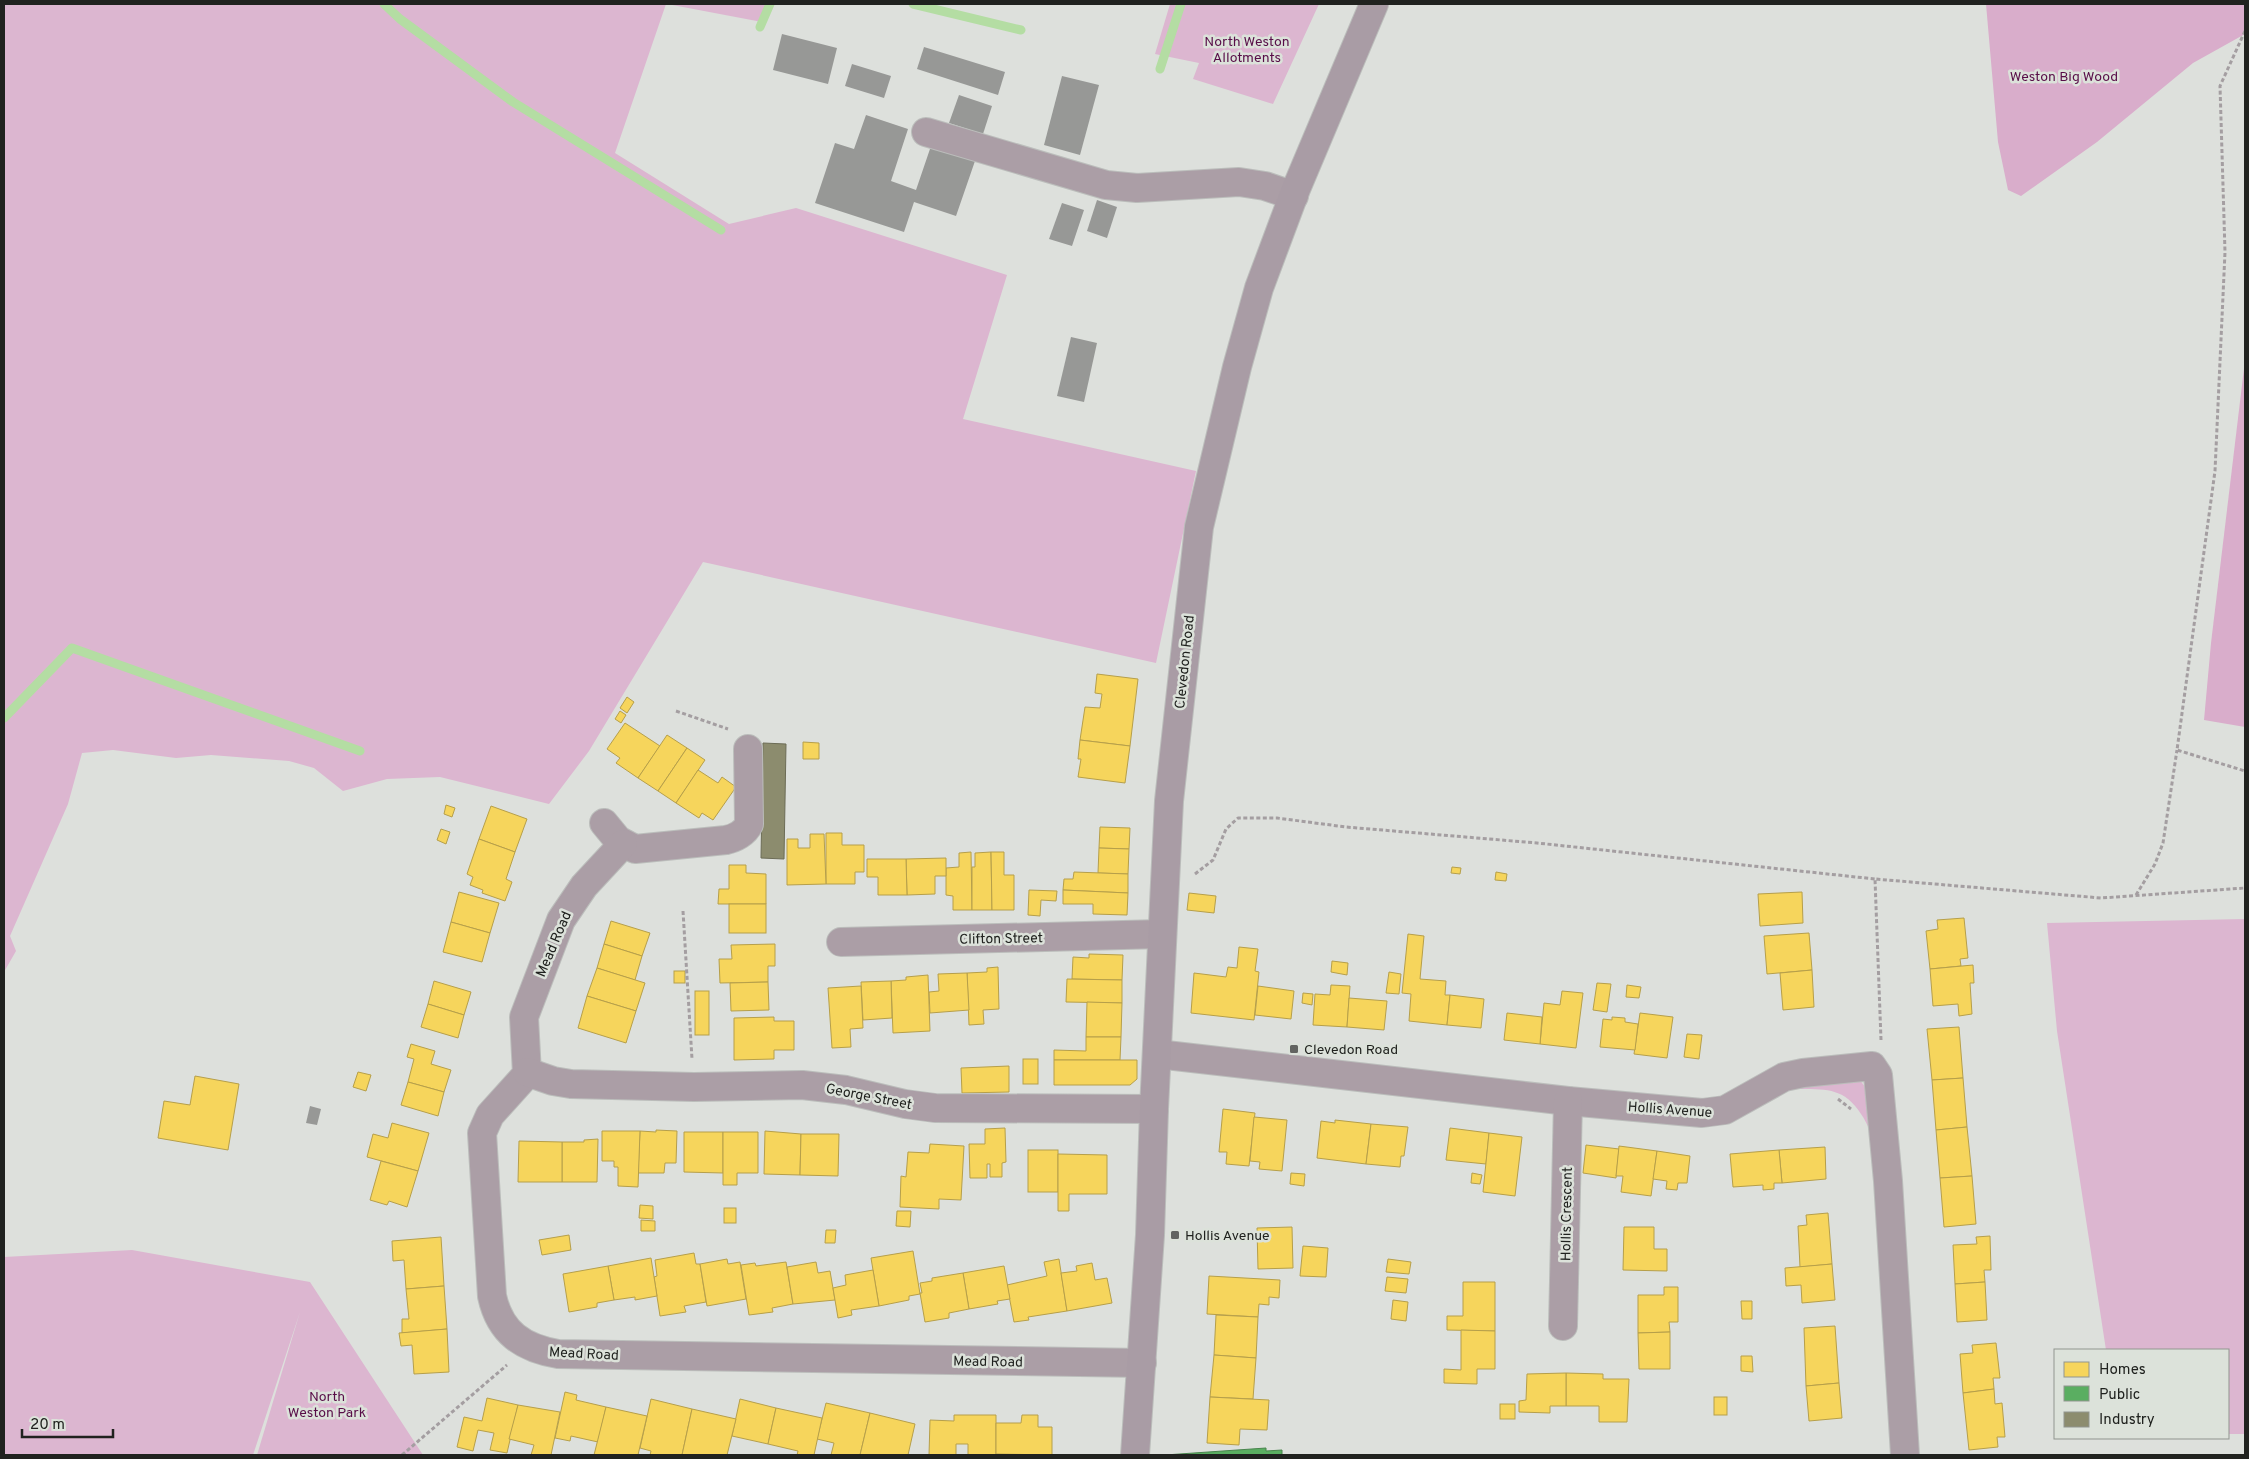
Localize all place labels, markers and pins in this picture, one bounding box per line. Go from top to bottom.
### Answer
place label: Clevedon Road [1304,1042,1398,1059]
marker: Clevedon Road [1288,1043,1300,1055]
place label: Hollis Avenue [1185,1228,1270,1245]
marker: Hollis Avenue [1169,1229,1181,1241]

